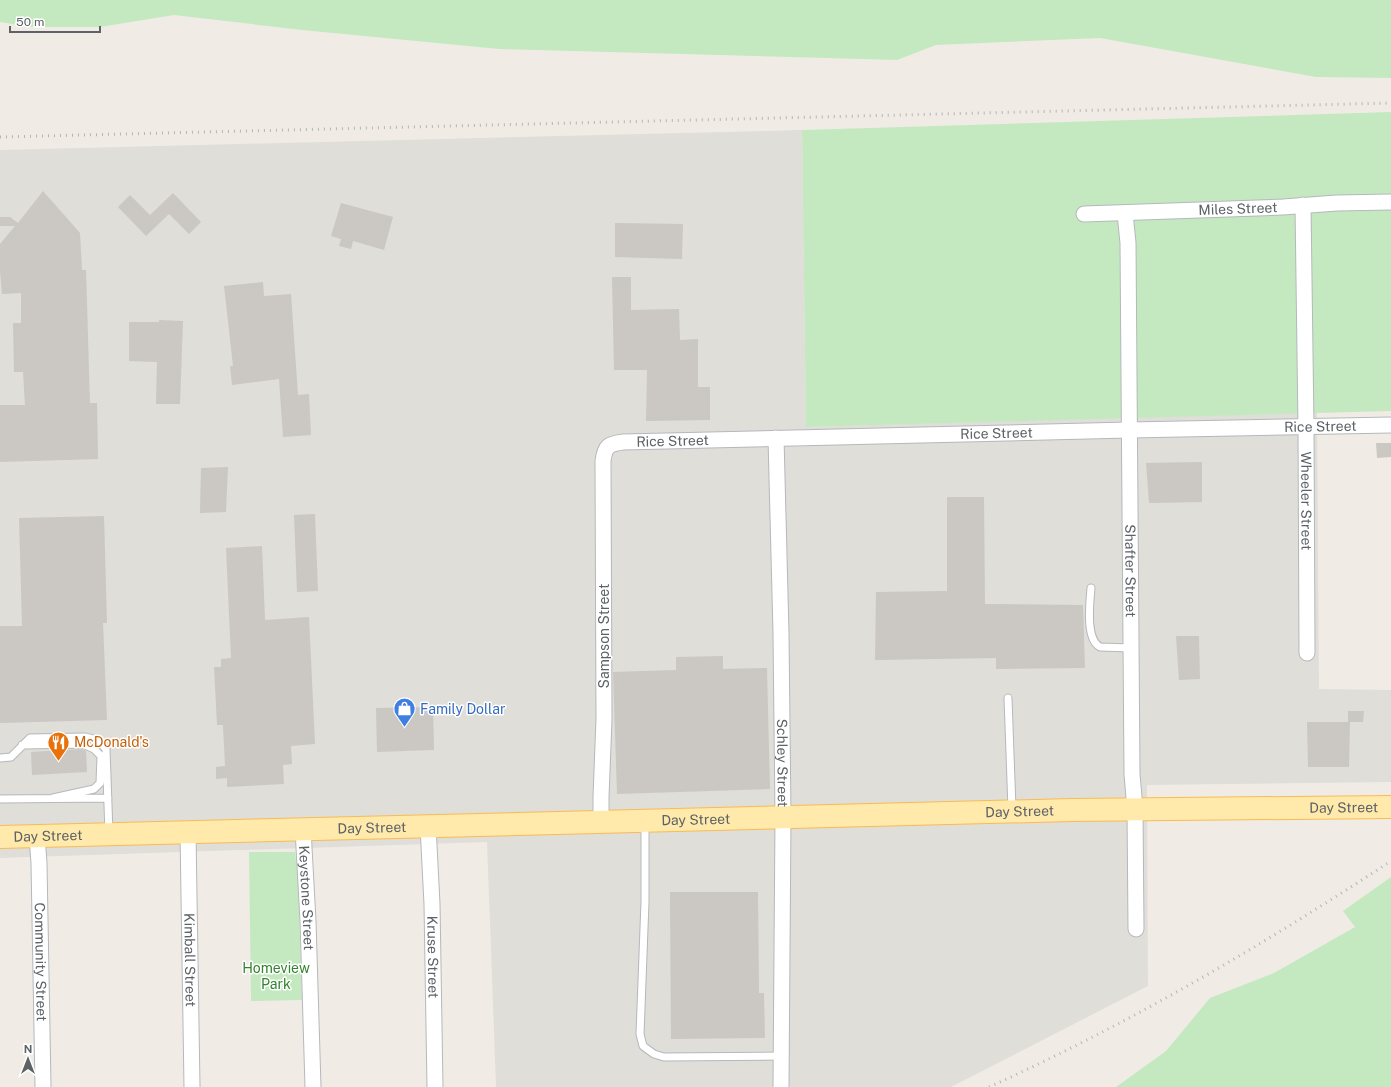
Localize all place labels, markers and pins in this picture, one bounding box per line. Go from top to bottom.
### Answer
shop icon: Family Dollar [392,696,418,729]
place label: Family Dollar [420,701,505,717]
restaurant icon: McDonald's [46,729,72,762]
place label: McDonald's [74,734,149,750]

